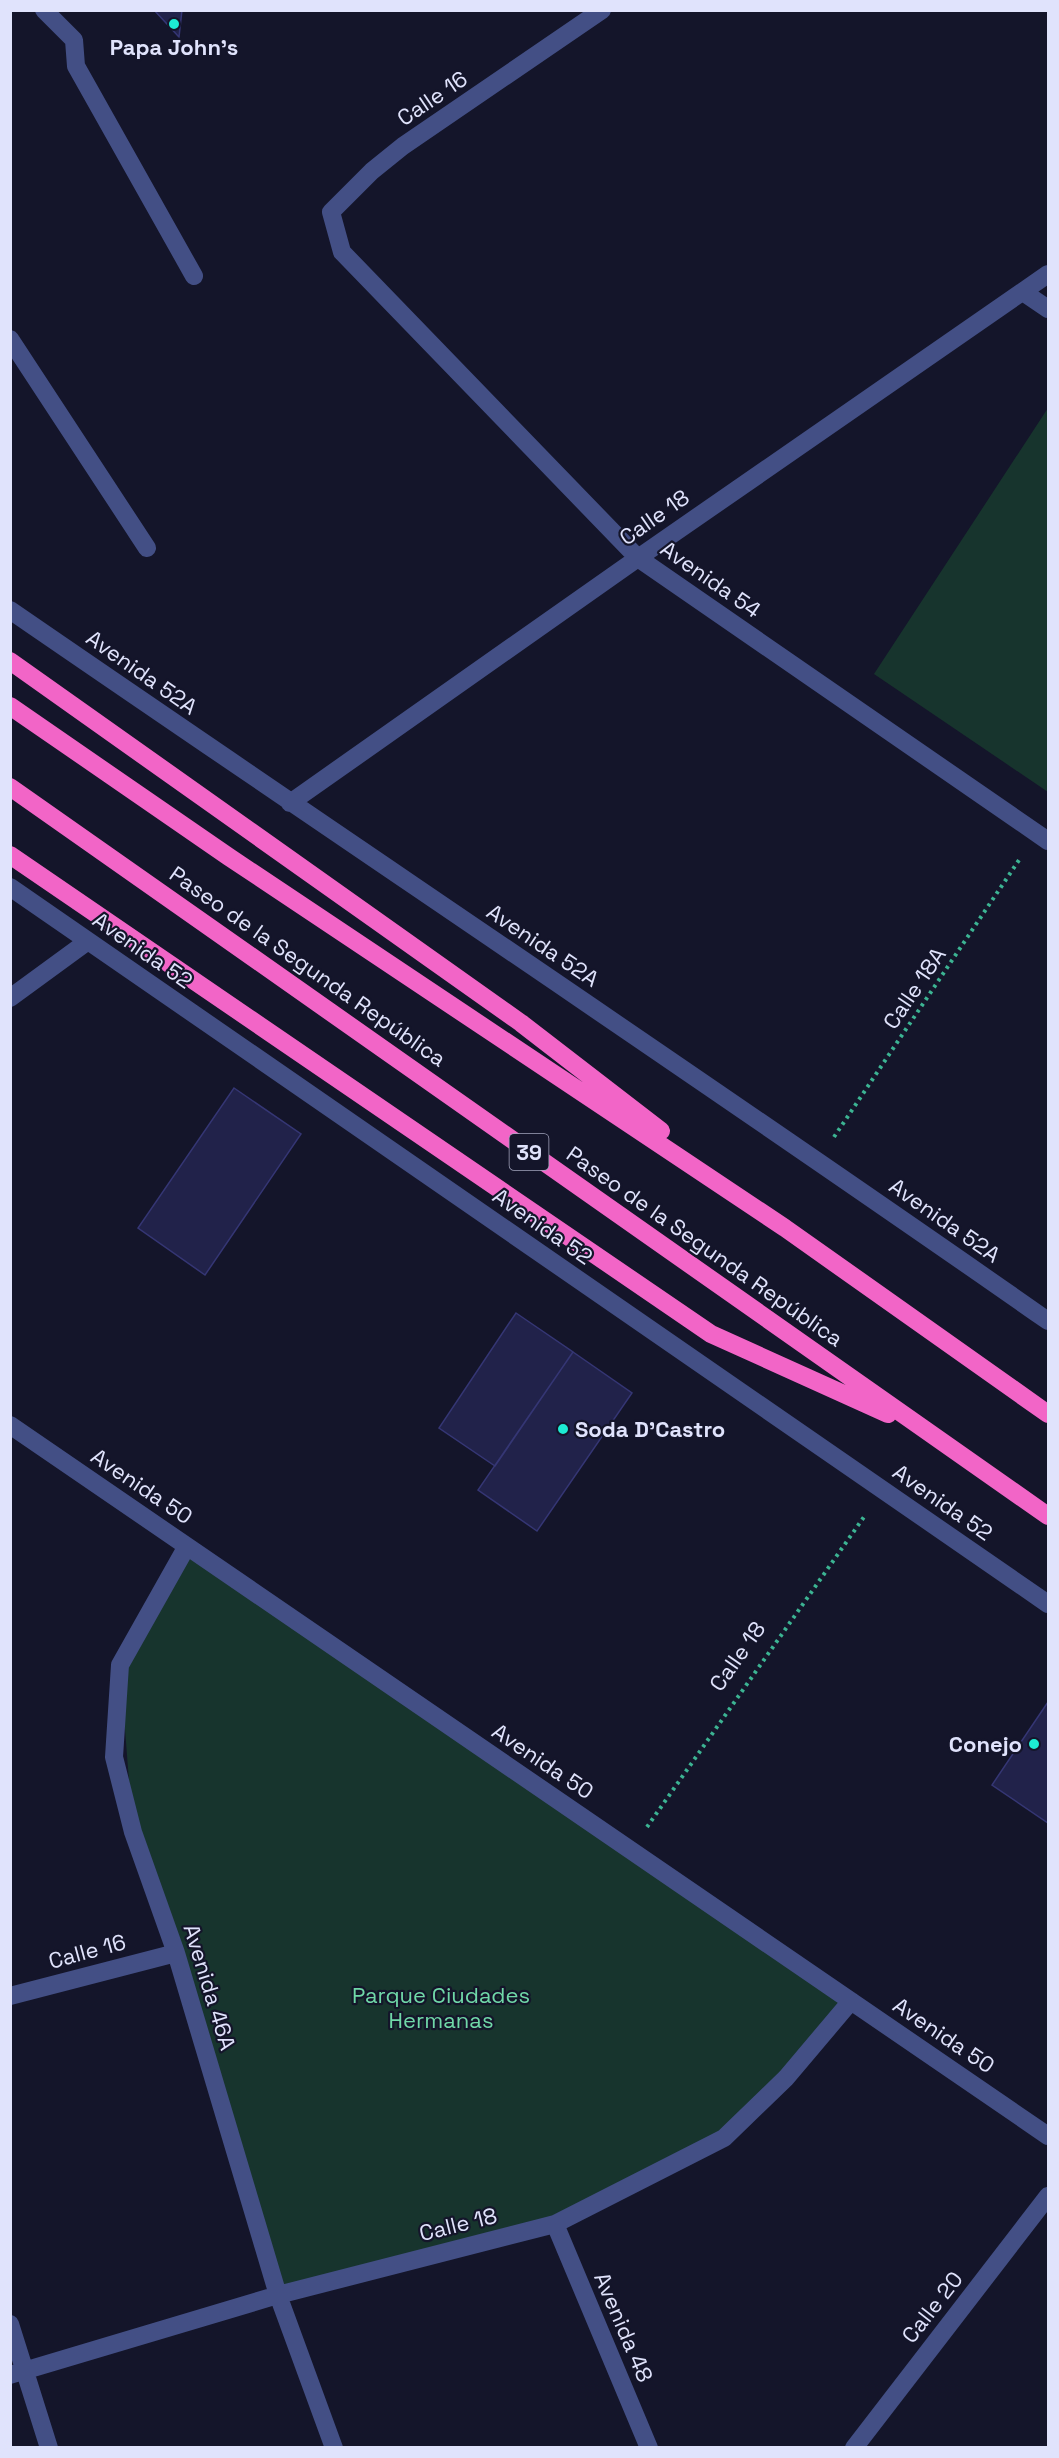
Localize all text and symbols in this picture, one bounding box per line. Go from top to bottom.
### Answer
marker: Papa John's [167,17,181,31]
place label: Papa John's [110,33,238,61]
street label: Calle 16 [391,64,473,132]
street label: Calle 18 [614,483,694,551]
street label: Avenida 54 [655,534,767,624]
street label: Avenida 52A [81,623,203,721]
street label: Paseo de la Segunda República [164,860,452,1073]
street label: Avenida 52A [482,897,605,993]
street label: Avenida 52 [88,905,198,995]
street label: Calle 18A [876,942,952,1034]
road number: 39 [510,1134,548,1170]
street label: Paseo de la Segunda República [561,1140,849,1353]
street label: Avenida 52A [884,1171,1006,1269]
street label: Avenida 52 [488,1181,598,1271]
place label: Soda D'Castro [575,1415,725,1443]
marker: Soda D'Castro [556,1422,570,1436]
street label: Avenida 50 [86,1442,198,1530]
street label: Avenida 52 [888,1457,998,1547]
street label: Calle 18 [703,1616,771,1696]
street label: Avenida 50 [487,1717,599,1805]
place label: Conejo [949,1730,1022,1758]
marker: Conejo [1027,1737,1041,1751]
street label: Avenida 46A [178,1921,242,2054]
street label: Calle 16 [45,1927,129,1975]
park label: Parque Ciudades Hermanas [352,1981,530,2034]
street label: Avenida 50 [888,1991,1000,2079]
street label: Calle 18 [416,2201,500,2247]
street label: Calle 20 [895,2265,969,2349]
street label: Avenida 48 [588,2268,660,2386]

